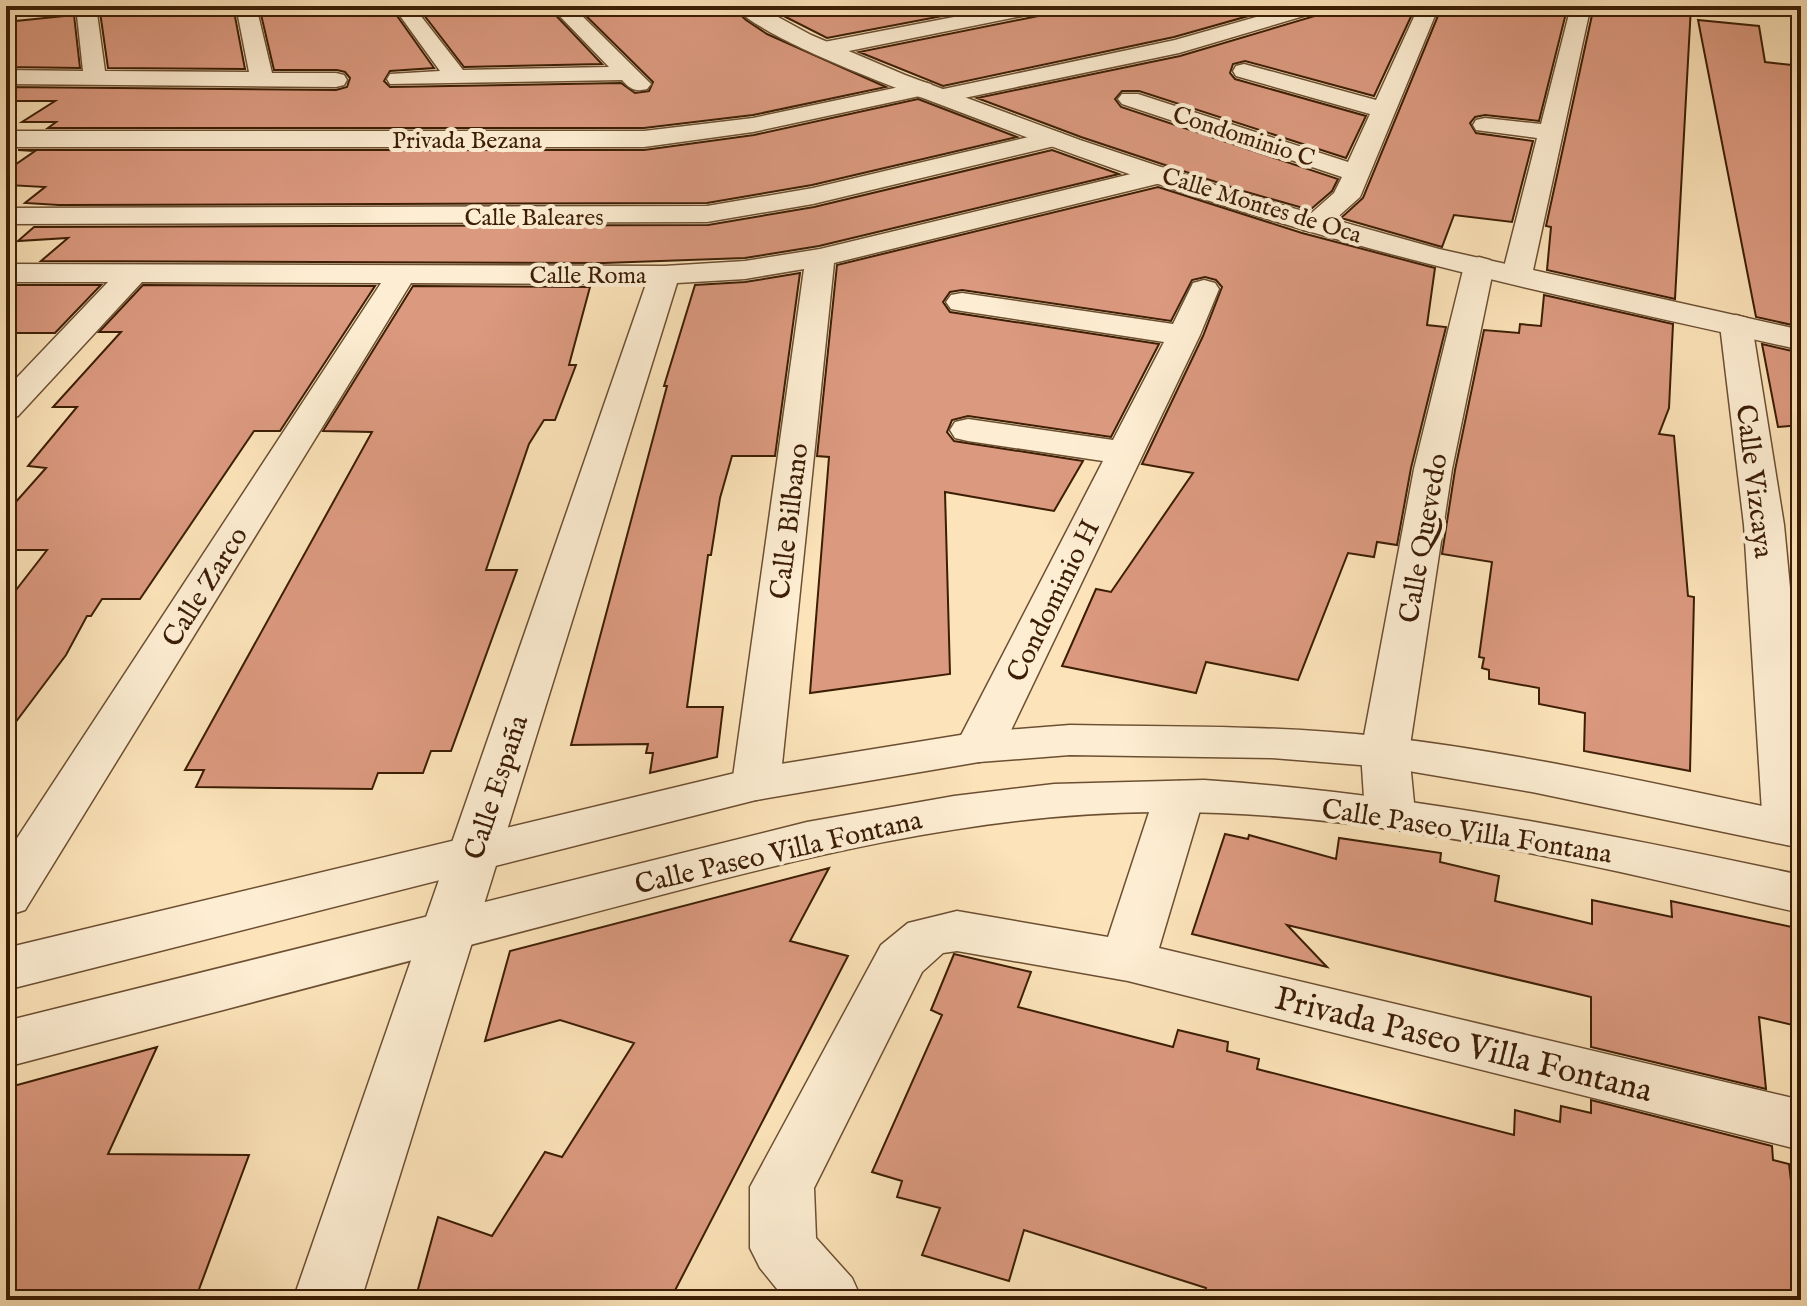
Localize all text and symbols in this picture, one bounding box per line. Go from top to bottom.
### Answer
street label: Condominio C [1168,100,1319,175]
street label: Privada Bezana [392,126,543,157]
street label: Calle Montes de Oca [1158,161,1366,252]
street label: Calle Baleares [464,203,604,234]
street label: Calle Roma [530,261,647,292]
street label: Calle Vizcaya [1727,402,1780,561]
street label: Calle Bilbano [764,441,817,601]
street label: Calle Quevedo [1392,451,1457,626]
street label: Condominio H [1000,514,1109,688]
street label: Calle Zarco [155,521,257,654]
street label: Calle España [458,710,537,864]
street label: Calle Paseo Villa Fontana [1319,792,1615,873]
street label: Calle Paseo Villa Fontana [632,803,926,904]
street label: Privada Paseo Villa Fontana [1270,978,1657,1113]

